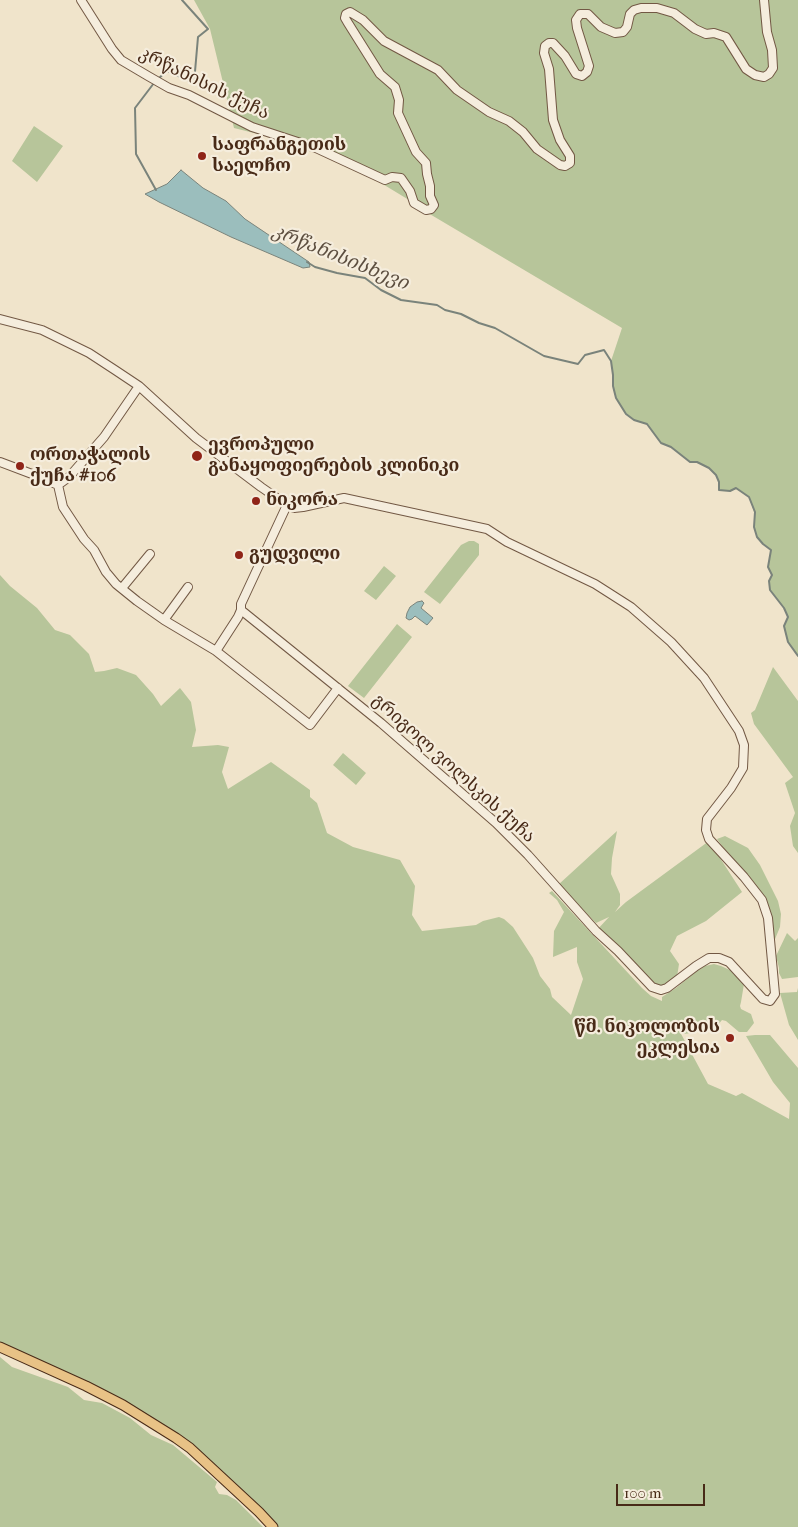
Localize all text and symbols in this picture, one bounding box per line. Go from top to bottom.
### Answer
street label: კრწანისის ქუჩა [135,43,273,125]
place label: საფრანგეთის საელჩო [212,135,346,178]
marker: საფრანგეთის საელჩო [196,150,208,162]
water label: კრწანისისხევი [269,220,411,296]
place label: ევროპული განაყოფიერების კლინიკი [208,435,459,478]
place label: ორთაჭალის ქუჩა #106 [30,445,150,488]
marker: ევროპული განაყოფიერების კლინიკი [190,449,204,463]
marker: ორთაჭალის ქუჩა #106 [14,460,26,472]
place label: ნიკორა [266,490,338,512]
marker: ნიკორა [250,495,262,507]
place label: გუდვილი [249,544,340,566]
marker: გუდვილი [233,549,245,561]
street label: გრიგოლ ვოლსკის ქუჩა [367,690,539,848]
place label: წმ. ნიკოლოზის ეკლესია [574,1017,720,1060]
marker: წმ. ნიკოლოზის ეკლესია [724,1032,736,1044]
scale bar [618,1474,707,1506]
text: 100 m [624,1484,662,1502]

